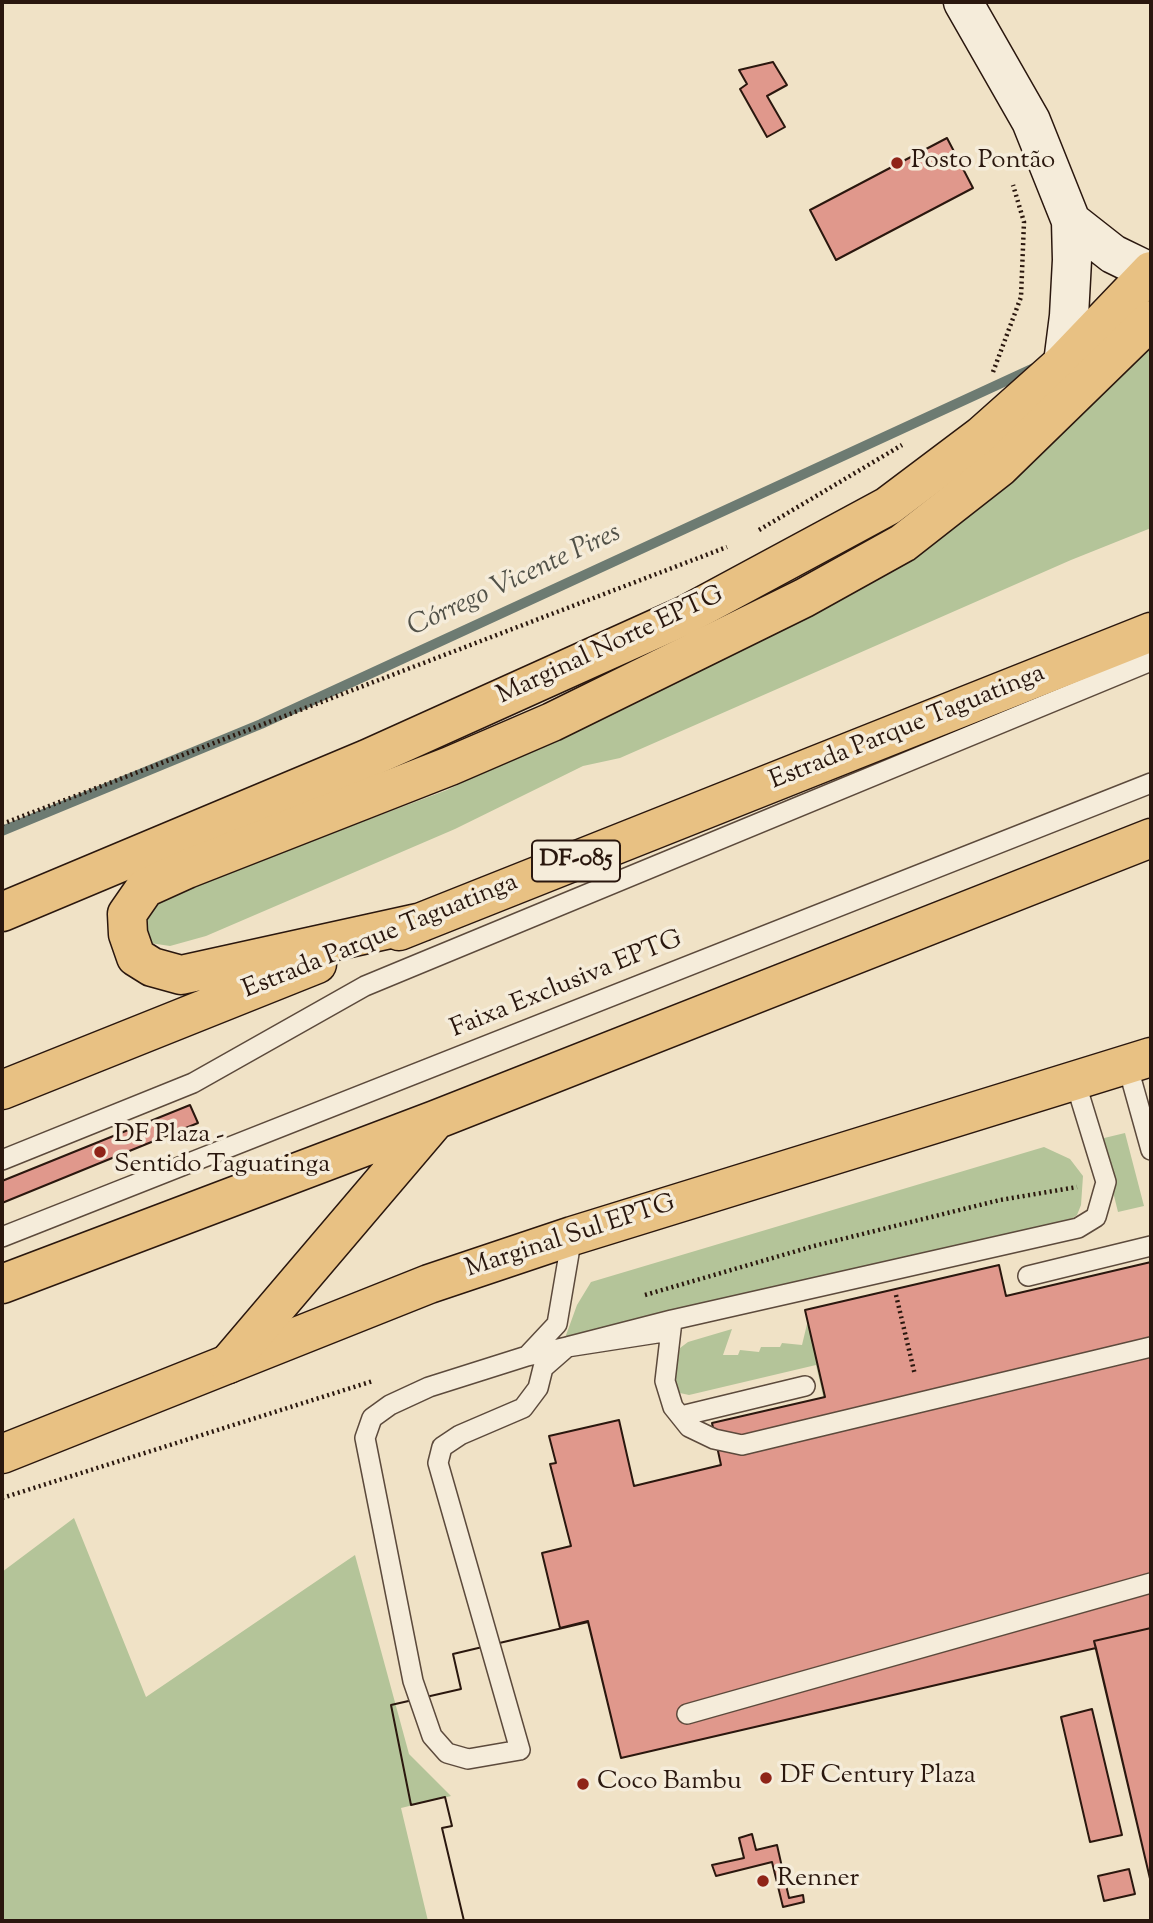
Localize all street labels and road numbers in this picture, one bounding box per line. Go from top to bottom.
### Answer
street label: Marginal Norte EPTG [493,581,729,713]
street label: Estrada Parque Taguatinga [766,659,1050,799]
road number: DF-085 [532,840,620,882]
street label: Estrada Parque Taguatinga [239,868,523,1008]
street label: Faixa Exclusiva EPTG [447,925,687,1047]
street label: Marginal Sul EPTG [462,1189,680,1287]

